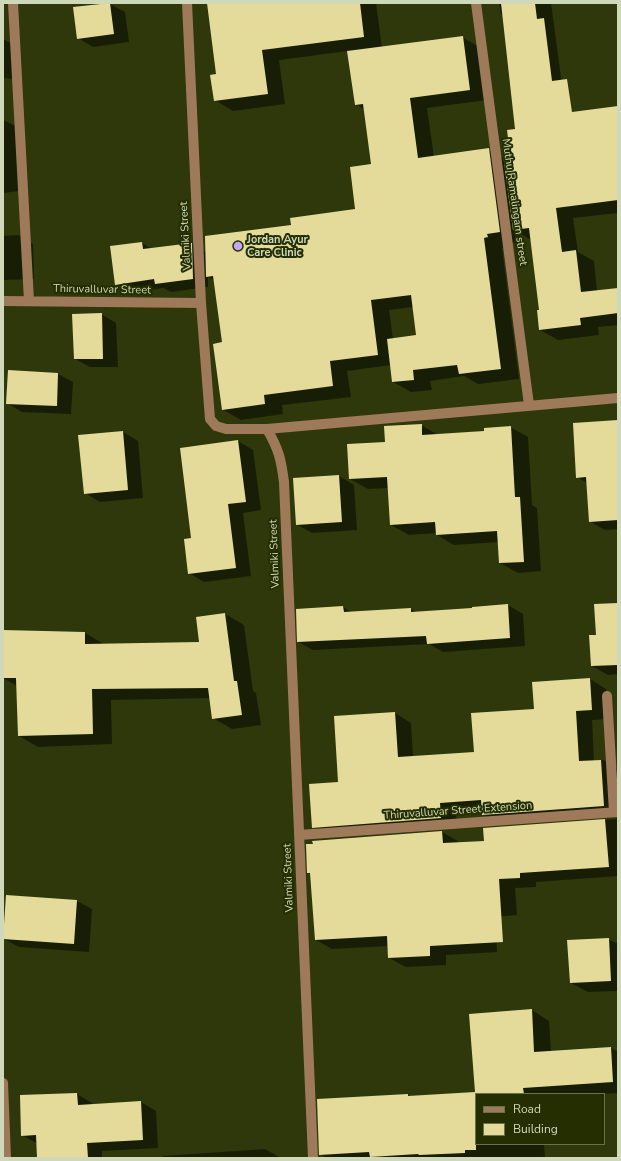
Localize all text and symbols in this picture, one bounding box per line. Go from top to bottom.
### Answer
street label: Muthu Ramalingam street [499,138,529,266]
street label: Valmiki Street [178,201,194,271]
place label: Jordan Ayur Care Clinic [247,233,308,259]
marker: Jordan Ayur Care Clinic [232,240,244,252]
street label: Thiruvalluvar Street [53,283,151,297]
street label: Valmiki Street [267,519,283,589]
street label: Thiruvalluvar Street Extension [383,799,533,823]
street label: Valmiki Street [281,843,297,913]
legend [475,1093,605,1145]
text: Road [513,1101,541,1117]
text: Building [513,1121,558,1137]

